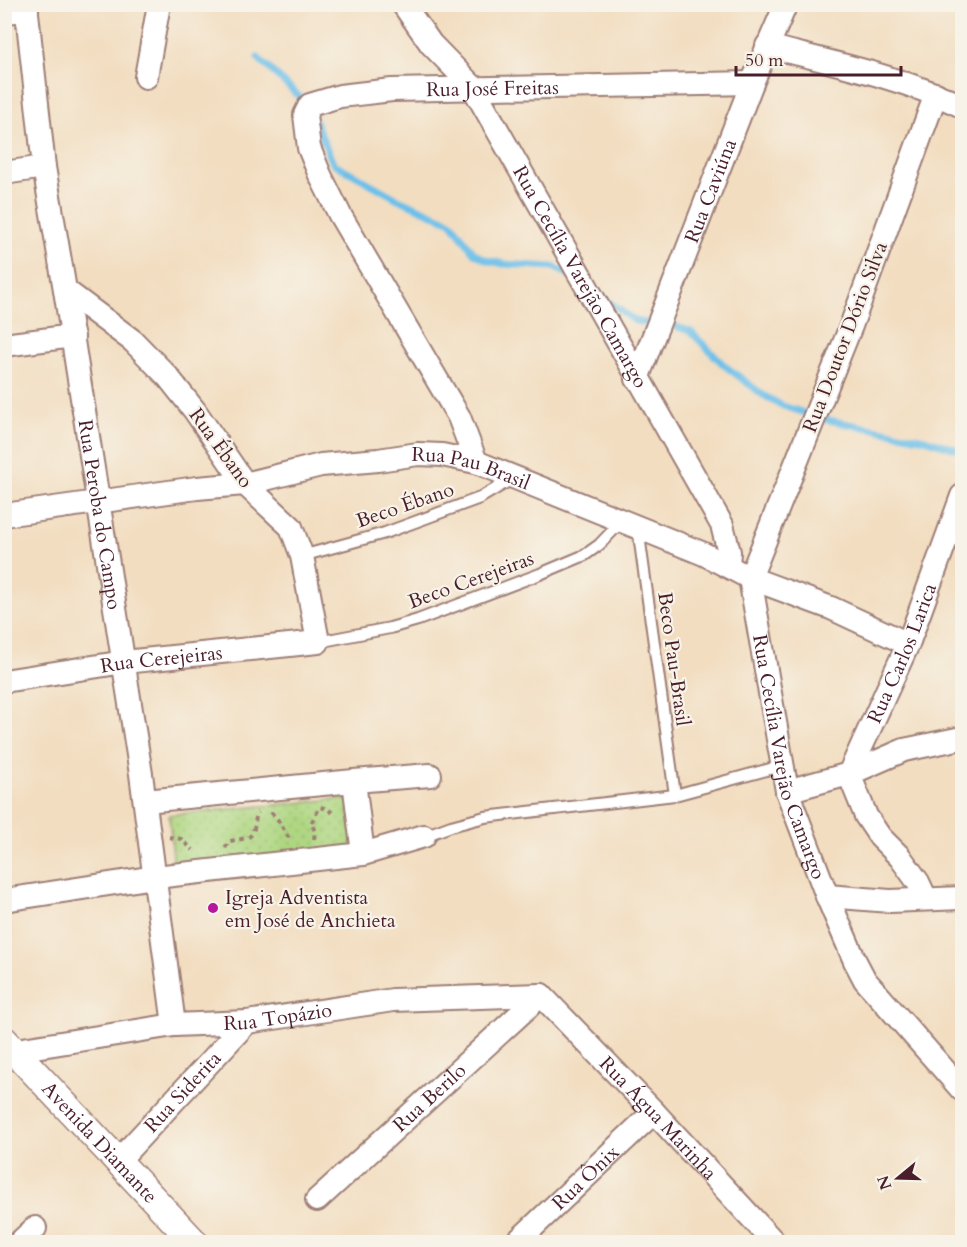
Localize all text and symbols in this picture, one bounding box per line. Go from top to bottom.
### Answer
scale bar [736,39,901,77]
text: 50 m [745,48,784,73]
street label: Rua José Freitas [426,73,559,103]
street label: Rua Caviúna [678,134,743,247]
street label: Rua Cecília Varejão Camargo [507,160,655,393]
street label: Rua Doutor Dório Silva [796,237,894,436]
street label: Rua Ébano [183,403,259,494]
street label: Rua Peroba do Campo [72,418,128,612]
street label: Rua Pau Brasil [411,440,534,496]
street label: Beco Ébano [352,476,458,534]
street label: Beco Cerejeiras [405,545,537,615]
street label: Rua Carlos Larica [860,579,943,727]
street label: Beco Pau-Brasil [651,590,697,728]
street label: Rua Cecília Varejão Camargo [747,632,833,883]
street label: Rua Cerejeiras [98,638,224,679]
place label: Igreja Adventista em José de Anchieta [225,884,396,934]
marker: Igreja Adventista em José de Anchieta [206,901,220,915]
street label: Rua Topázio [223,996,334,1036]
street label: Rua Siderita [138,1045,227,1138]
street label: Rua Água Marinha [594,1050,724,1186]
street label: Rua Berilo [387,1057,472,1138]
street label: Avenida Diamante [36,1075,164,1209]
street label: Rua Ônix [546,1139,625,1216]
north arrow [868,1148,928,1208]
text: N [872,1172,897,1193]

